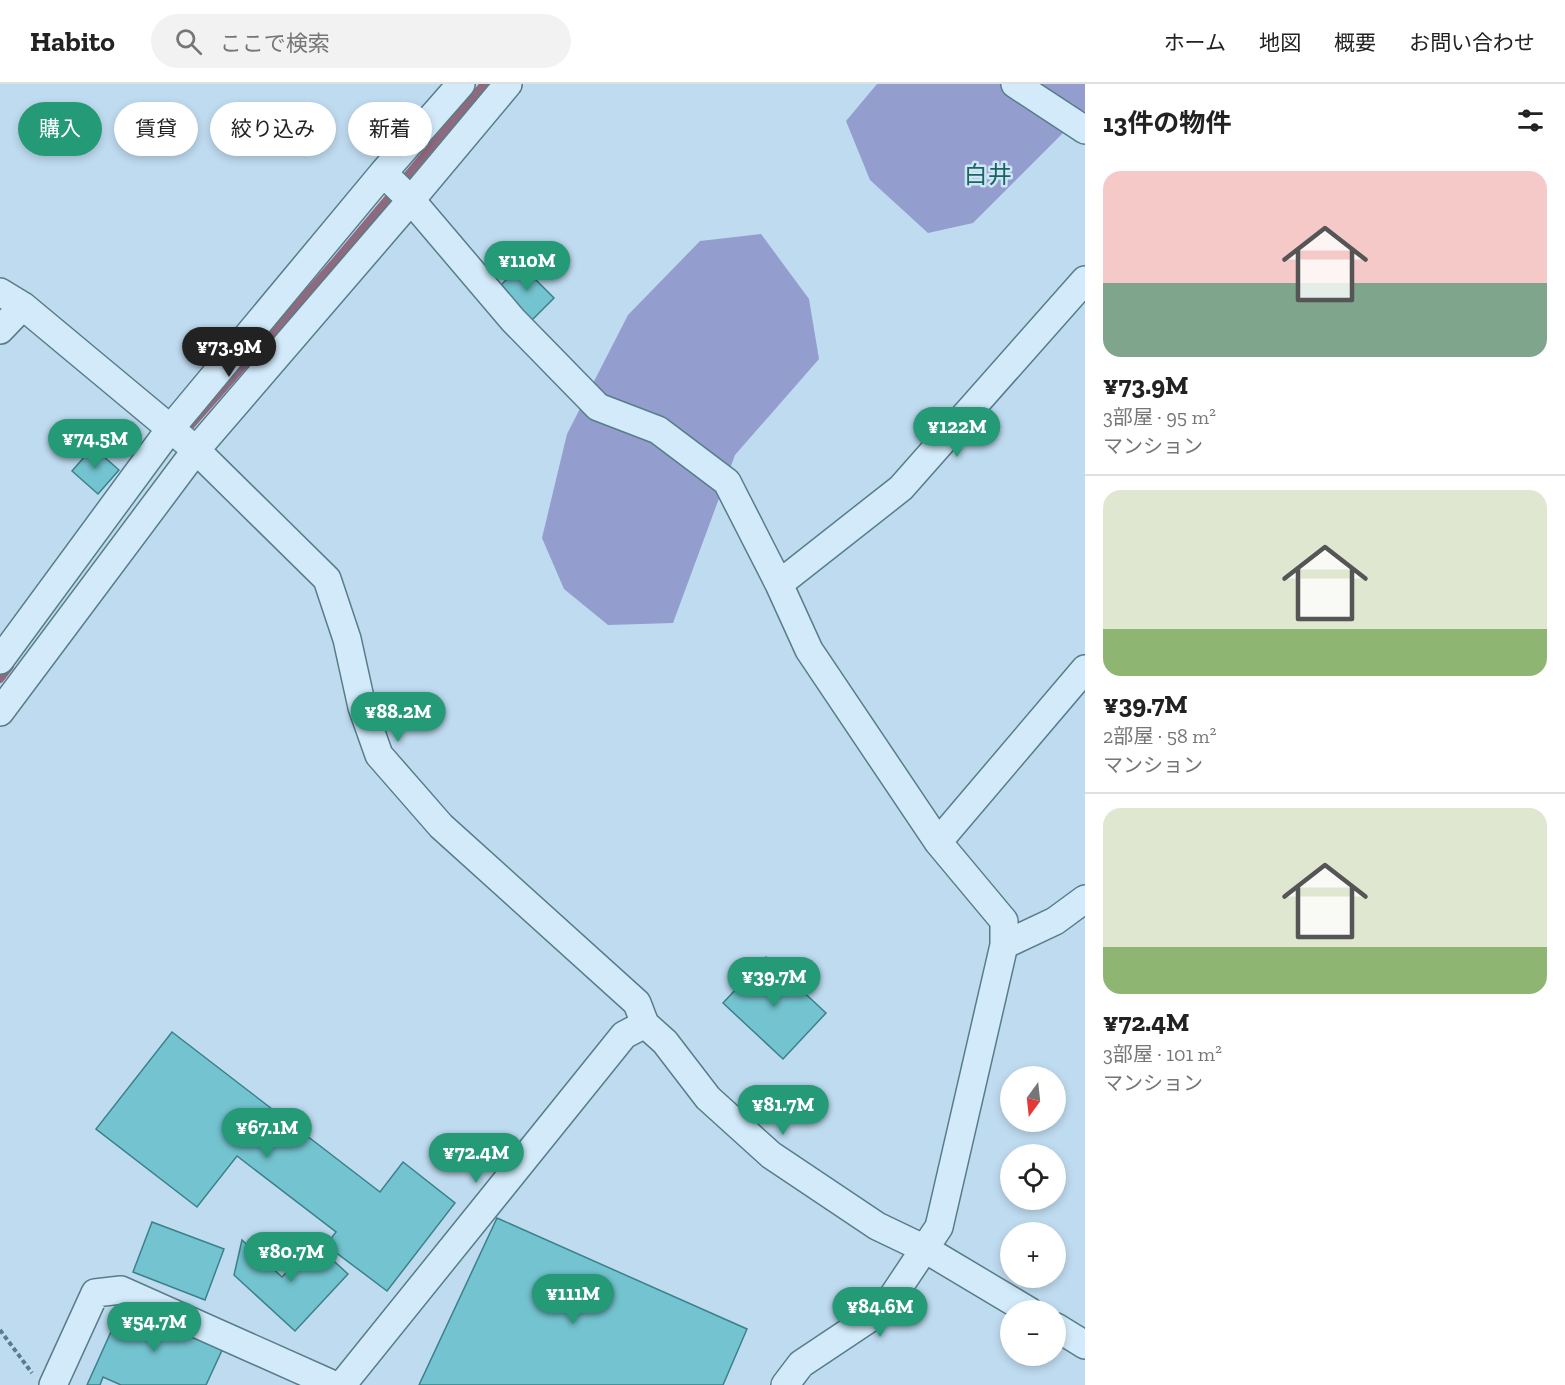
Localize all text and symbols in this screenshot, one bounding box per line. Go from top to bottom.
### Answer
search box [151,14,571,68]
text: Habito [30,25,115,58]
icon: search [172,25,205,58]
text: ここで検索 [220,30,330,57]
text: ホーム [1164,30,1226,55]
text: 地図 [1259,30,1301,55]
text: 概要 [1334,30,1376,55]
text: お問い合わせ [1409,30,1535,55]
chip: 購入 [18,102,102,156]
chip: 賃貸 [114,102,198,156]
chip: 絞り込み [210,102,336,156]
chip: 新着 [348,102,432,156]
icon: filters [1514,104,1547,137]
text: 13件の物件 [1103,107,1231,139]
district label: 白井 [964,160,1012,189]
icon: home [1271,210,1379,318]
pin: ¥110M [485,241,569,292]
text: ¥110M [498,248,556,272]
pin: ¥73.9M [180,327,278,378]
text: ¥73.9M [196,334,262,358]
text: ¥73.9M [1103,369,1188,401]
text: 3部屋 · 95 m² [1103,405,1216,429]
pin: ¥122M [915,407,999,458]
text: ¥122M [927,414,987,438]
pin: ¥74.5M [46,419,144,470]
text: ¥74.5M [62,426,128,450]
text: マンション [1103,434,1203,458]
icon: home [1271,529,1379,637]
text: ¥39.7M [1103,688,1188,720]
pin: ¥88.2M [349,692,447,743]
text: ¥88.2M [365,699,431,723]
text: 2部屋 · 58 m² [1103,724,1217,748]
text: マンション [1103,753,1203,777]
icon: home [1271,847,1379,955]
pin: ¥39.7M [725,957,823,1008]
text: ¥39.7M [741,964,807,988]
text: ¥72.4M [1103,1006,1189,1038]
text: 3部屋 · 101 m² [1103,1042,1222,1066]
north arrow [1000,1066,1066,1132]
map controls [1000,1066,1066,1366]
text: マンション [1103,1071,1203,1095]
pin: ¥81.7M [734,1085,832,1136]
text: ¥81.7M [752,1092,814,1116]
pin: ¥67.1M [218,1108,316,1159]
text: ¥67.1M [236,1115,298,1139]
pin: ¥72.4M [427,1133,525,1184]
text: ¥72.4M [443,1140,509,1164]
button: locate [1000,1144,1066,1210]
button: + [1000,1222,1066,1288]
pin: ¥80.7M [242,1232,340,1283]
text: ¥80.7M [258,1239,324,1263]
pin: ¥111M [531,1274,615,1325]
text: ¥111M [546,1281,600,1305]
pin: ¥84.6M [831,1287,929,1338]
text: ¥84.6M [846,1294,914,1318]
button: − [1000,1300,1066,1366]
pin: ¥54.7M [105,1302,203,1353]
text: ¥54.7M [121,1309,187,1333]

